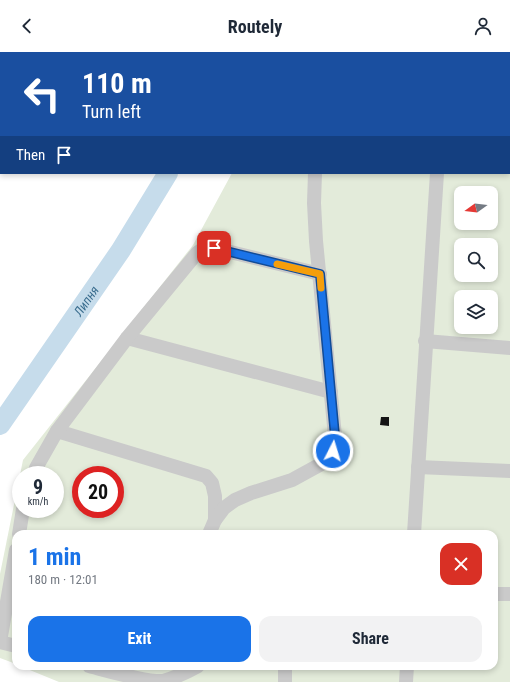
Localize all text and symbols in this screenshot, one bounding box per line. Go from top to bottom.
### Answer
icon: back [16,15,38,37]
icon: person [472,15,494,37]
text: Routely [228,16,282,37]
text: 110 m [82,67,152,100]
icon: left [16,68,68,120]
text: Turn left [82,101,141,122]
icon: arrive [53,144,75,166]
text: Then [16,146,45,164]
north arrow [454,186,498,230]
map controls [454,186,498,334]
pin [197,231,231,265]
icon: arrive [203,237,225,259]
button: search [454,238,498,282]
water label: Липня [70,283,102,320]
button: layers [454,290,498,334]
position arrow [312,430,354,472]
speed limit sign: 20 [72,466,124,518]
text: 9 [33,475,43,499]
text: km/h [28,496,48,507]
text: 1 min [28,543,81,571]
button: close [440,543,482,585]
text: 180 m · 12:01 [28,572,98,587]
button: Exit [28,616,251,662]
button: Share [259,616,482,662]

